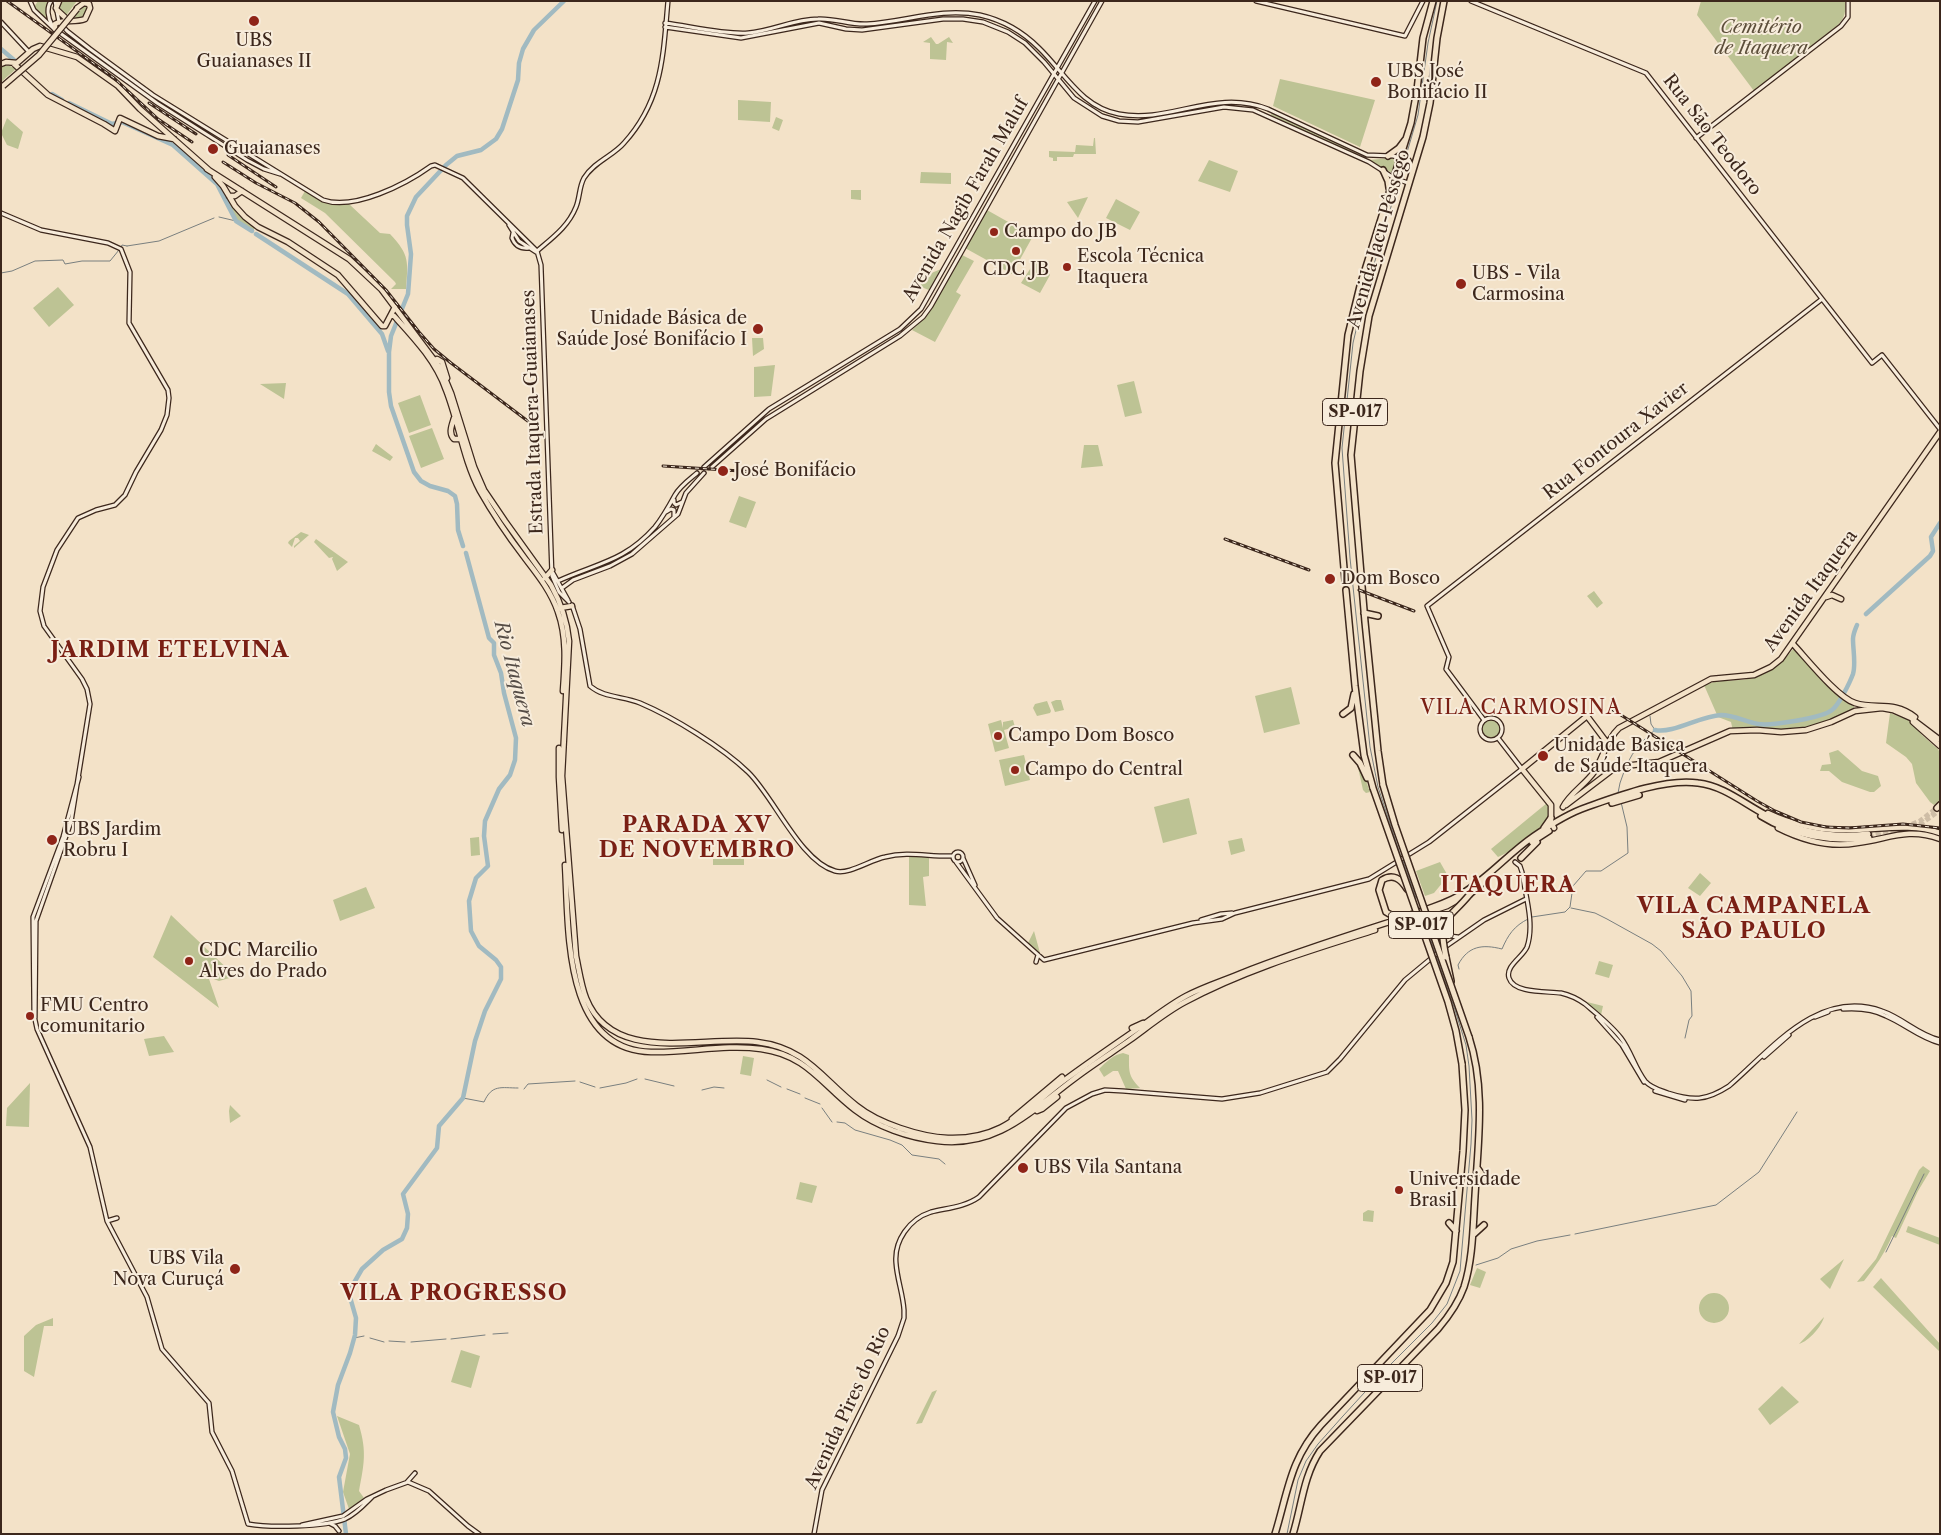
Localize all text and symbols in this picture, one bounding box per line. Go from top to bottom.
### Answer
marker: UBS Guaianases II [247,14,261,28]
park label: Cemitério de Itaquera [1714,17,1808,59]
place label: UBS Guaianases II [197,30,311,72]
place label: UBS José Bonifácio II [1387,61,1488,104]
street label: Rua São Teodoro [1658,70,1766,200]
marker: UBS José Bonifácio II [1369,75,1383,89]
street label: Avenida Nagib Farah Maluf [899,94,1033,306]
place label: Guaianases [224,138,321,160]
marker: Guaianases [206,142,220,156]
street label: Avenida Jacu-Pêssego [1343,147,1415,331]
place label: Campo do JB [1004,221,1117,243]
marker: Campo do JB [988,226,1000,238]
marker: CDC JB [1010,245,1022,257]
place label: Escola Técnica Itaquera [1077,246,1204,288]
place label: CDC JB [983,259,1049,281]
marker: Escola Técnica Itaquera [1061,261,1073,273]
place label: UBS - Vila Carmosina [1472,263,1565,306]
marker: UBS - Vila Carmosina [1454,277,1468,291]
street label: Estrada Itaquera-Guaianases [518,289,548,535]
place label: Unidade Básica de Saúde José Bonifácio I [556,308,747,350]
marker: Unidade Básica de Saúde José Bonifácio I [751,322,765,336]
street label: Rua Fontoura Xavier [1539,378,1693,504]
road number: SP-017 [1322,398,1388,426]
place label: José Bonifácio [734,460,856,482]
marker: José Bonifácio [716,464,730,478]
street label: Avenida Itaquera [1760,526,1862,656]
place label: Dom Bosco [1341,568,1440,590]
marker: Dom Bosco [1323,572,1337,586]
water label: Rio Itaquera [489,618,539,730]
district label: JARDIM ETELVINA [49,638,291,664]
district label: VILA CARMOSINA [1419,696,1623,720]
place label: Campo Dom Bosco [1008,725,1174,747]
marker: Campo Dom Bosco [992,730,1004,742]
place label: Unidade Básica de Saúde Itaquera [1554,735,1708,778]
marker: Unidade Básica de Saúde Itaquera [1536,749,1550,763]
place label: Campo do Central [1025,759,1183,781]
marker: Campo do Central [1009,764,1021,776]
district label: PARADA XV DE NOVEMBRO [597,813,797,864]
place label: UBS Jardim Robru I [63,819,161,862]
marker: UBS Jardim Robru I [45,833,59,847]
district label: ITAQUERA [1439,873,1577,899]
district label: VILA CAMPANELA SÃO PAULO [1635,894,1873,946]
road number: SP-017 [1388,912,1454,938]
place label: CDC Marcilio Alves do Prado [199,940,327,982]
marker: CDC Marcilio Alves do Prado [183,955,195,967]
place label: FMU Centro comunitario [40,995,148,1038]
marker: FMU Centro comunitario [24,1010,36,1022]
place label: UBS Vila Santana [1034,1157,1182,1179]
marker: UBS Vila Santana [1016,1161,1030,1175]
place label: Universidade Brasil [1409,1169,1521,1212]
marker: Universidade Brasil [1393,1184,1405,1196]
place label: UBS Vila Nova Curuçá [113,1248,224,1290]
marker: UBS Vila Nova Curuçá [228,1262,242,1276]
district label: VILA PROGRESSO [339,1281,569,1307]
street label: Avenida Pires do Rio [801,1323,895,1493]
road number: SP-017 [1358,1365,1422,1392]

